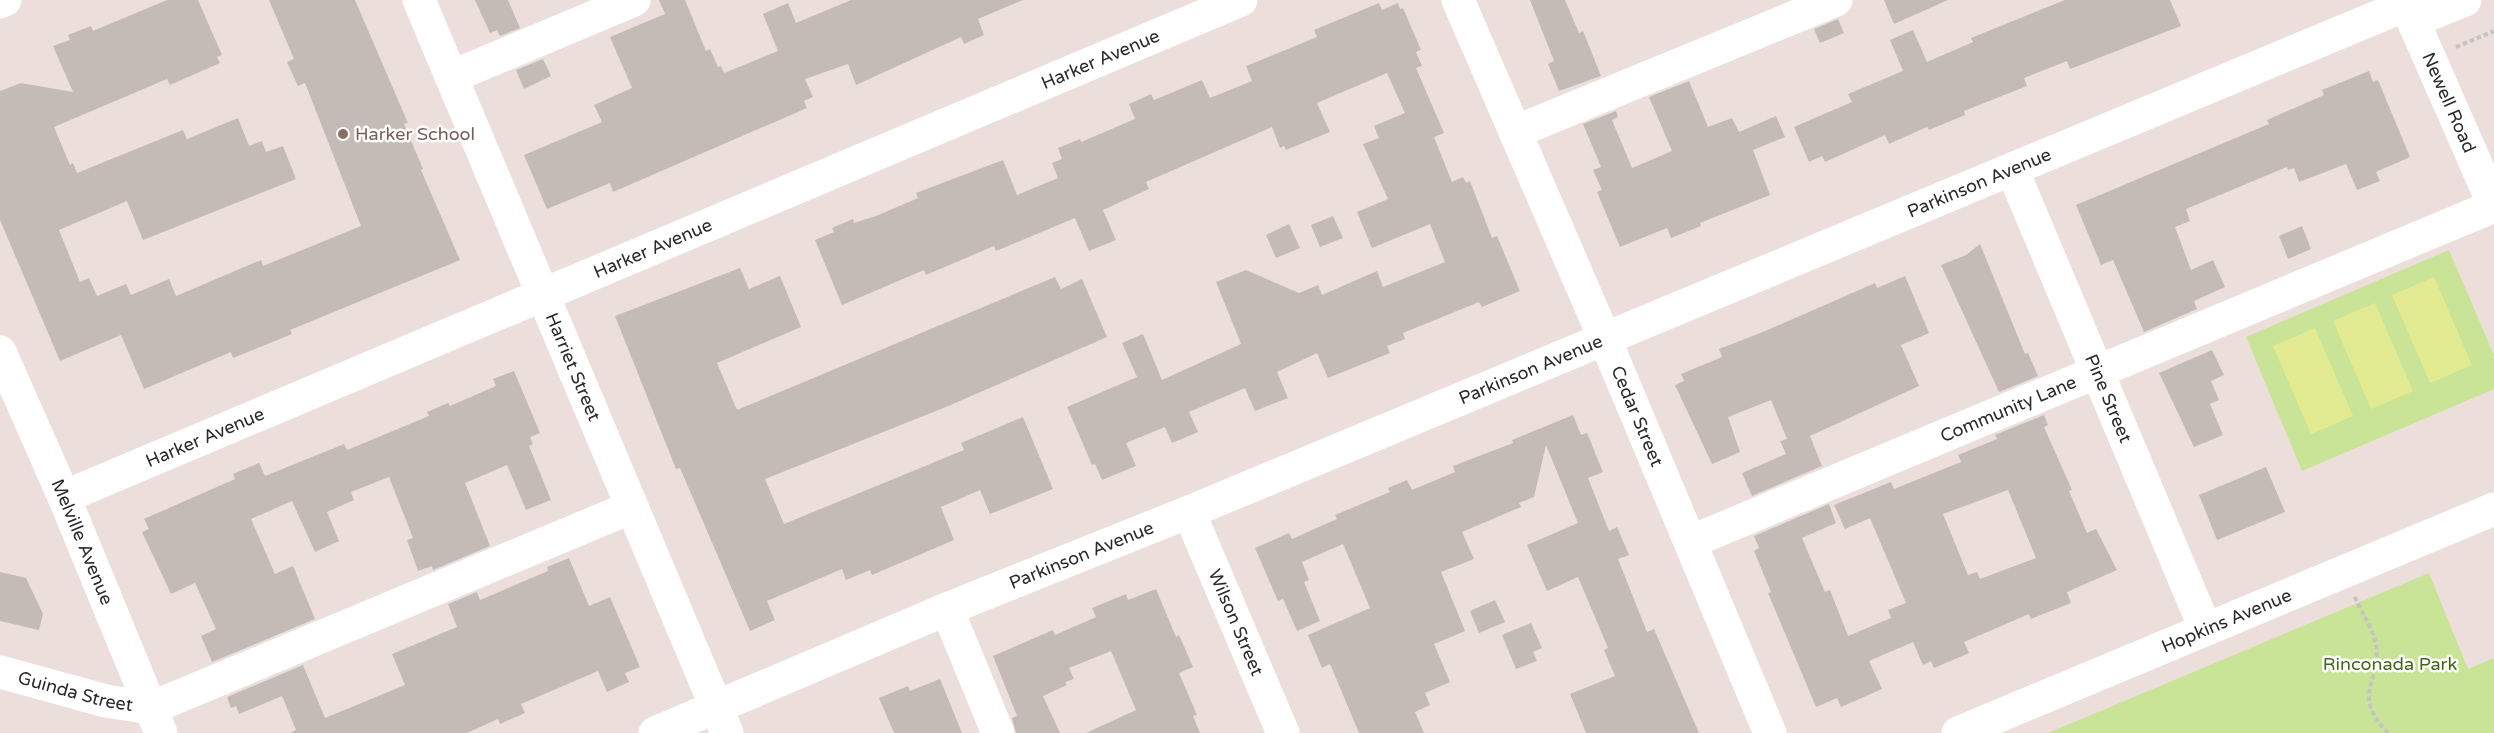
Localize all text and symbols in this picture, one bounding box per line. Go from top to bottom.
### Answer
street label: Harker Avenue [1038,25,1163,94]
street label: Newell Road [2417,49,2481,156]
place label: Harker School [355,123,475,145]
marker: Harker School [336,127,350,141]
street label: Parkinson Avenue [1904,143,2054,222]
street label: Harker Avenue [590,214,715,283]
street label: Harriet Street [541,310,606,424]
street label: Parkinson Avenue [1455,330,1606,409]
street label: Pine Street [2080,351,2137,446]
street label: Cedar Street [1606,362,1668,470]
street label: Community Lane [1937,371,2080,447]
street label: Harker Avenue [142,403,268,472]
street label: Melville Avenue [46,476,118,608]
street label: Parkinson Avenue [1006,516,1157,594]
street label: Wilson Street [1204,566,1268,679]
street label: Hopkins Avenue [2158,584,2295,658]
park label: Rinconada Park [2323,653,2457,675]
street label: Guinda Street [16,666,134,716]

